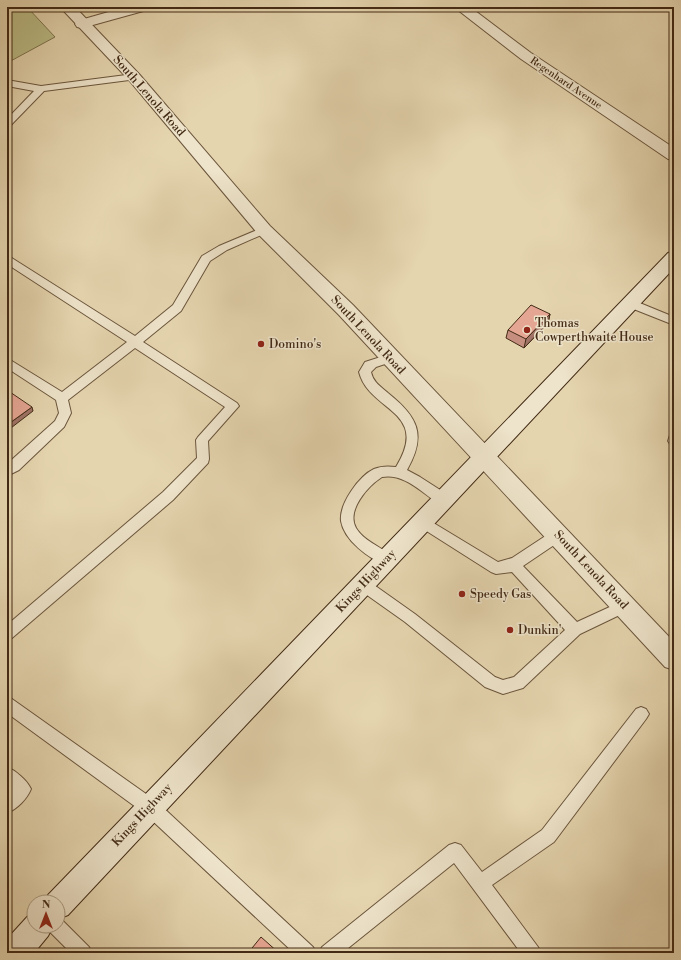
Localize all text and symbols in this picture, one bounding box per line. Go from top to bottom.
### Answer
street label: South Lenola Road [110,52,188,140]
street label: Regenhard Avenue [528,55,604,111]
street label: South Lenola Road [328,292,408,378]
place label: Thomas Cowperthwaite House [535,316,653,345]
marker: Thomas Cowperthwaite House [522,325,532,335]
place label: Domino's [269,337,321,352]
marker: Domino's [256,339,266,349]
street label: South Lenola Road [551,527,631,613]
street label: Kings Highway [333,546,399,616]
place label: Speedy Gas [470,587,531,602]
marker: Speedy Gas [457,589,467,599]
place label: Dunkin' [518,623,562,638]
marker: Dunkin' [505,625,515,635]
street label: Kings Highway [109,780,175,850]
north arrow [26,894,66,934]
text: N [42,898,51,912]

